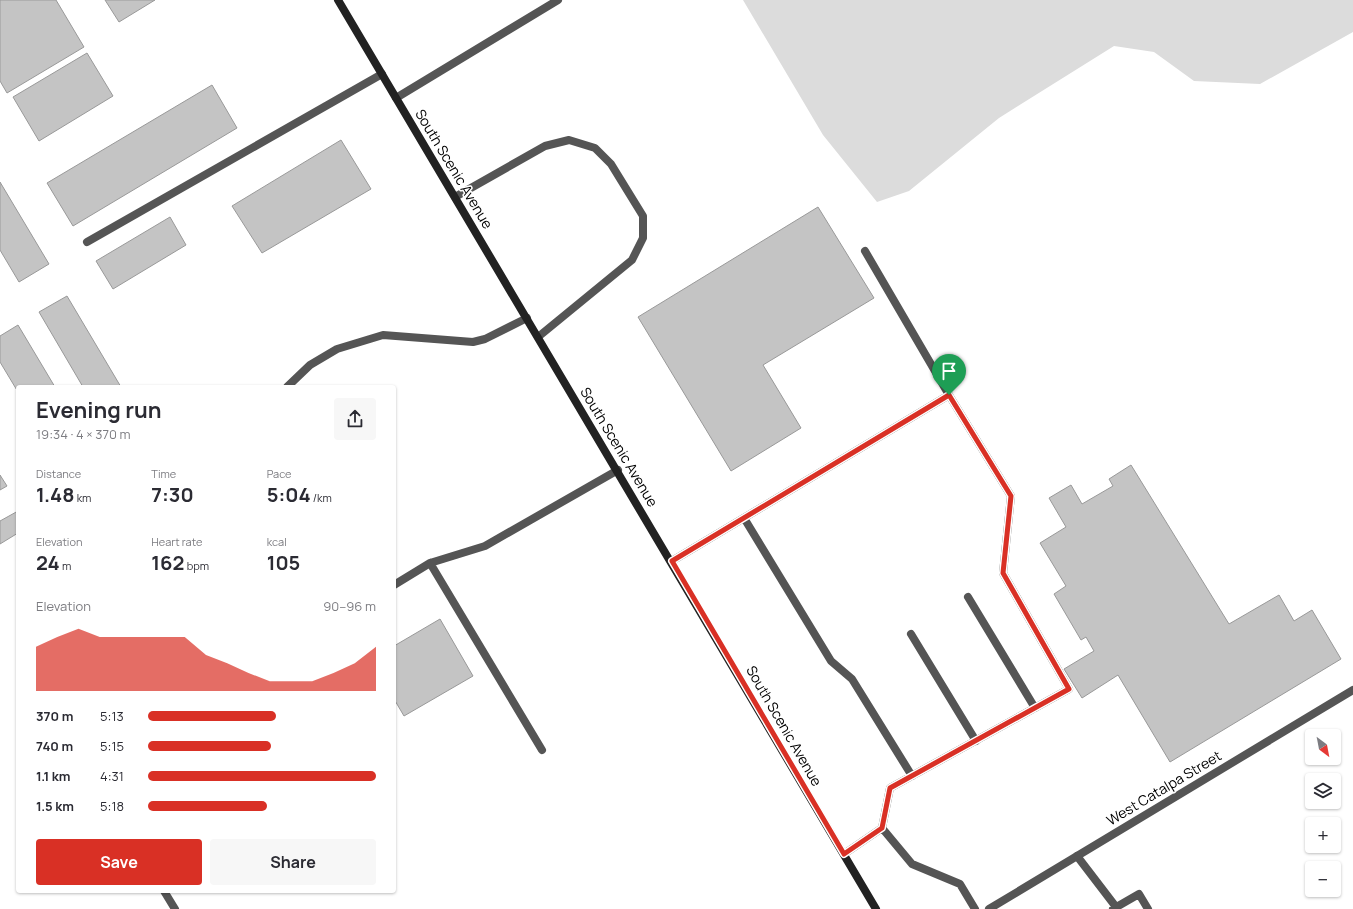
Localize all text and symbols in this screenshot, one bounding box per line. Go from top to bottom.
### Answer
street label: South Scenic Avenue [411,105,498,232]
pin [932,354,966,395]
icon: arrive [938,360,960,382]
street label: South Scenic Avenue [576,383,663,510]
text: Evening run [36,395,161,425]
button: share [334,398,376,440]
text: 19:34 · 4 × 370 m [36,425,131,443]
text: Distance [36,466,81,481]
text: Time [151,466,176,481]
text: Pace [267,466,292,481]
text: 1.48 [36,481,74,508]
text: 7:30 [151,481,194,508]
text: 5:04 [267,481,311,508]
text: km [74,490,91,505]
text: /km [311,490,332,505]
text: Elevation [36,534,82,549]
text: Heart rate [151,534,202,549]
text: kcal [267,534,287,549]
text: 24 [36,549,60,576]
text: 162 [151,549,184,576]
text: 105 [267,549,300,576]
text: m [60,558,71,573]
text: bpm [184,558,209,573]
text: Elevation [36,597,91,615]
text: 90–96 m [323,597,376,615]
street label: South Scenic Avenue [742,662,827,789]
text: 370 m [36,707,73,725]
text: 5:13 [100,707,124,725]
north arrow [1305,729,1341,765]
map controls [1305,729,1341,897]
text: 740 m [36,737,73,755]
text: 5:15 [100,737,124,755]
street label: West Catalpa Street [1103,746,1225,829]
text: 1.1 km [36,767,71,785]
text: 4:31 [100,767,124,785]
button: layers [1305,773,1341,809]
text: 1.5 km [36,797,74,815]
text: 5:18 [100,797,124,815]
button: + [1305,817,1341,853]
button: Save [36,839,202,885]
button: Share [210,839,376,885]
button: − [1305,861,1341,897]

